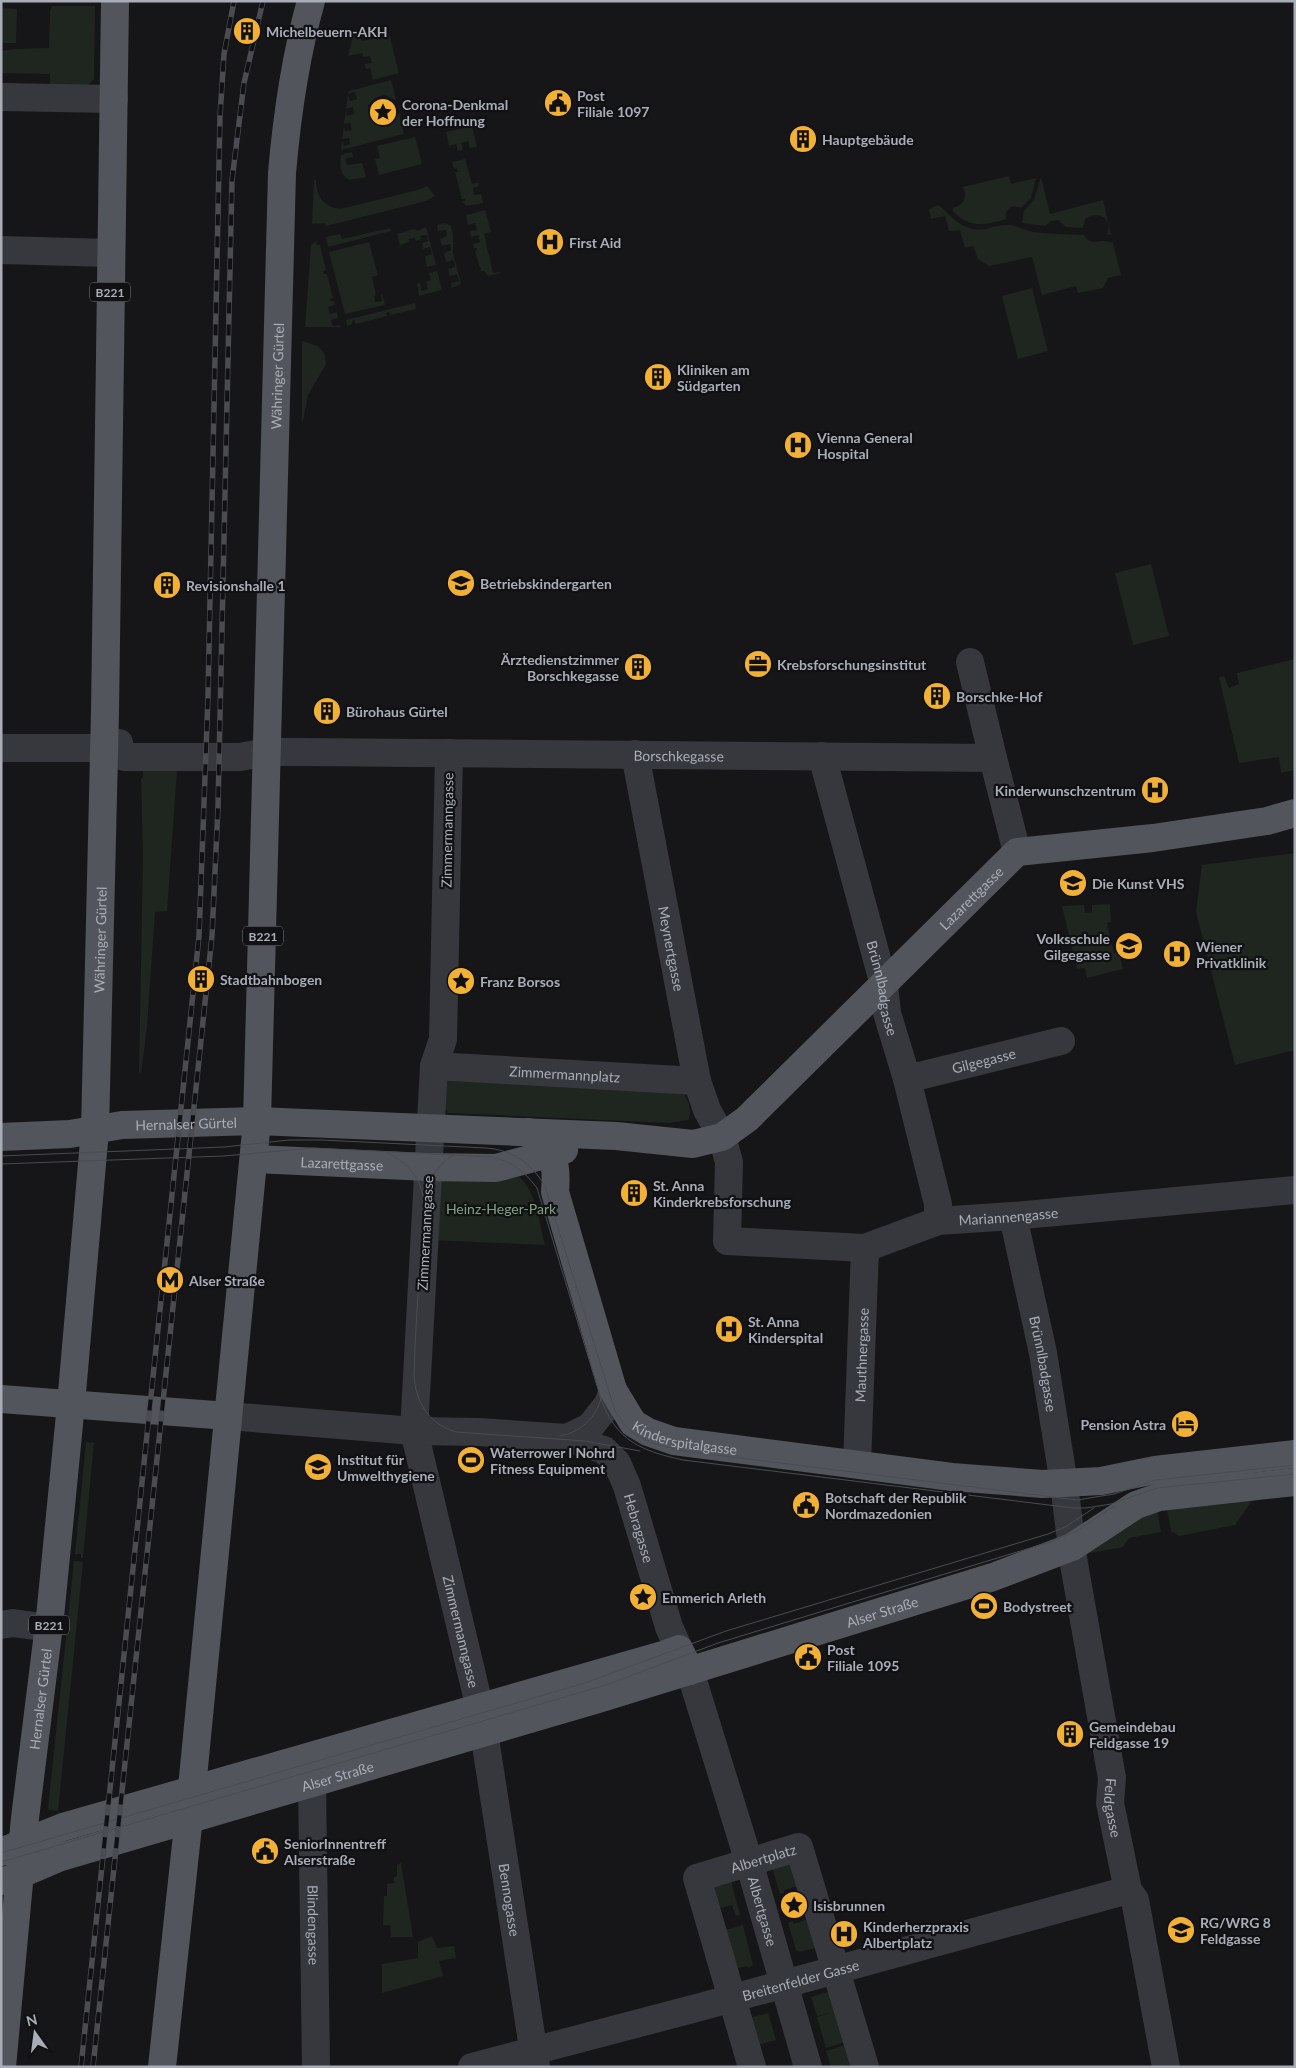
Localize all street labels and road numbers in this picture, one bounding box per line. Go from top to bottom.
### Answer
road number: B221 [90,282,130,302]
street label: Währinger Gürtel [267,323,287,429]
street label: Borschkegasse [633,746,724,764]
street label: Zimmermanngasse [437,772,457,888]
street label: Lazarettgasse [935,862,1006,933]
street label: Währinger Gürtel [90,886,109,993]
street label: Meynertgasse [655,905,688,993]
road number: B221 [243,926,283,946]
street label: Brünnlbadgasse [864,939,902,1038]
street label: Gilgegasse [950,1044,1017,1076]
street label: Zimmermannplatz [509,1062,621,1085]
street label: Hernalser Gürtel [135,1113,237,1133]
street label: Lazarettgasse [300,1153,384,1173]
street label: Zimmermanngasse [413,1175,437,1291]
street label: Mariannengasse [958,1203,1059,1228]
street label: Mauthnergasse [851,1308,871,1403]
street label: Brünnlbadgasse [1027,1314,1061,1413]
street label: Kinderspitalgasse [630,1416,738,1458]
street label: Hebragasse [621,1491,658,1564]
street label: Zimmermanngasse [440,1573,483,1689]
street label: Alser Straße [844,1592,920,1630]
road number: B221 [29,1616,69,1634]
street label: Hernalser Gürtel [25,1647,55,1750]
street label: Alser Straße [299,1757,375,1794]
street label: Feldgasse [1101,1778,1125,1839]
street label: Albertplatz [728,1840,798,1876]
street label: Bennogasse [496,1862,524,1938]
street label: Albertgasse [745,1874,781,1948]
street label: Blindengasse [305,1885,323,1965]
street label: Breitenfelder Gasse [740,1956,861,2004]

